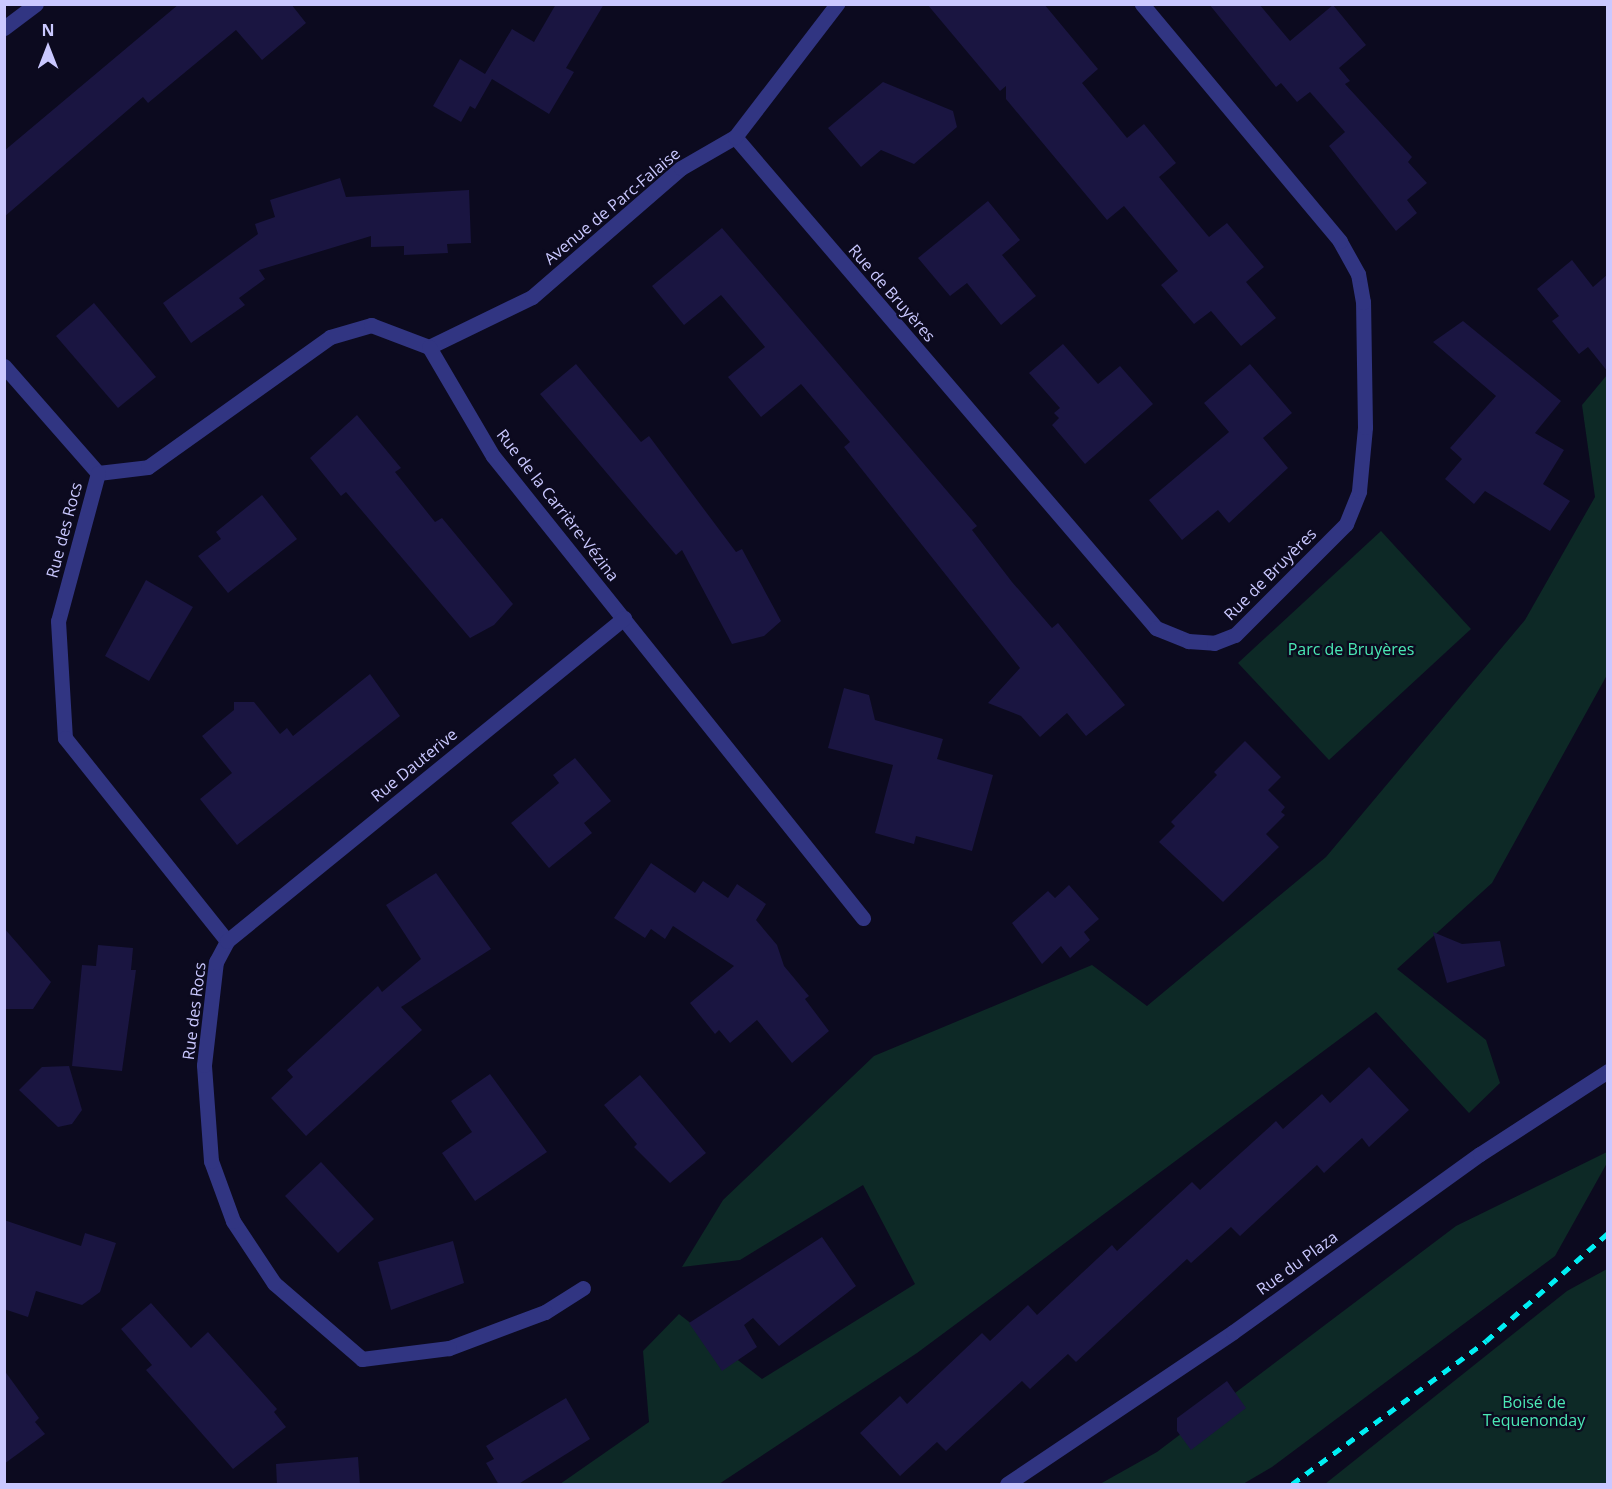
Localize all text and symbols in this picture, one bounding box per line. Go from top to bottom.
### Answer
north arrow [18,18,78,78]
text: N [41,19,55,41]
street label: Avenue de Parc-Falaise [540,144,684,268]
street label: Rue de Bruyères [845,240,939,346]
street label: Rue de la Carrière-Vézina [493,425,623,585]
street label: Rue des Rocs [42,480,86,580]
street label: Rue de Bruyères [1220,524,1320,624]
park label: Parc de Bruyères [1288,639,1414,659]
street label: Rue Dauterive [367,724,461,806]
street label: Rue des Rocs [178,961,210,1061]
street label: Rue du Plaza [1253,1227,1341,1299]
park label: Boisé de Tequenonday [1483,1392,1585,1430]

